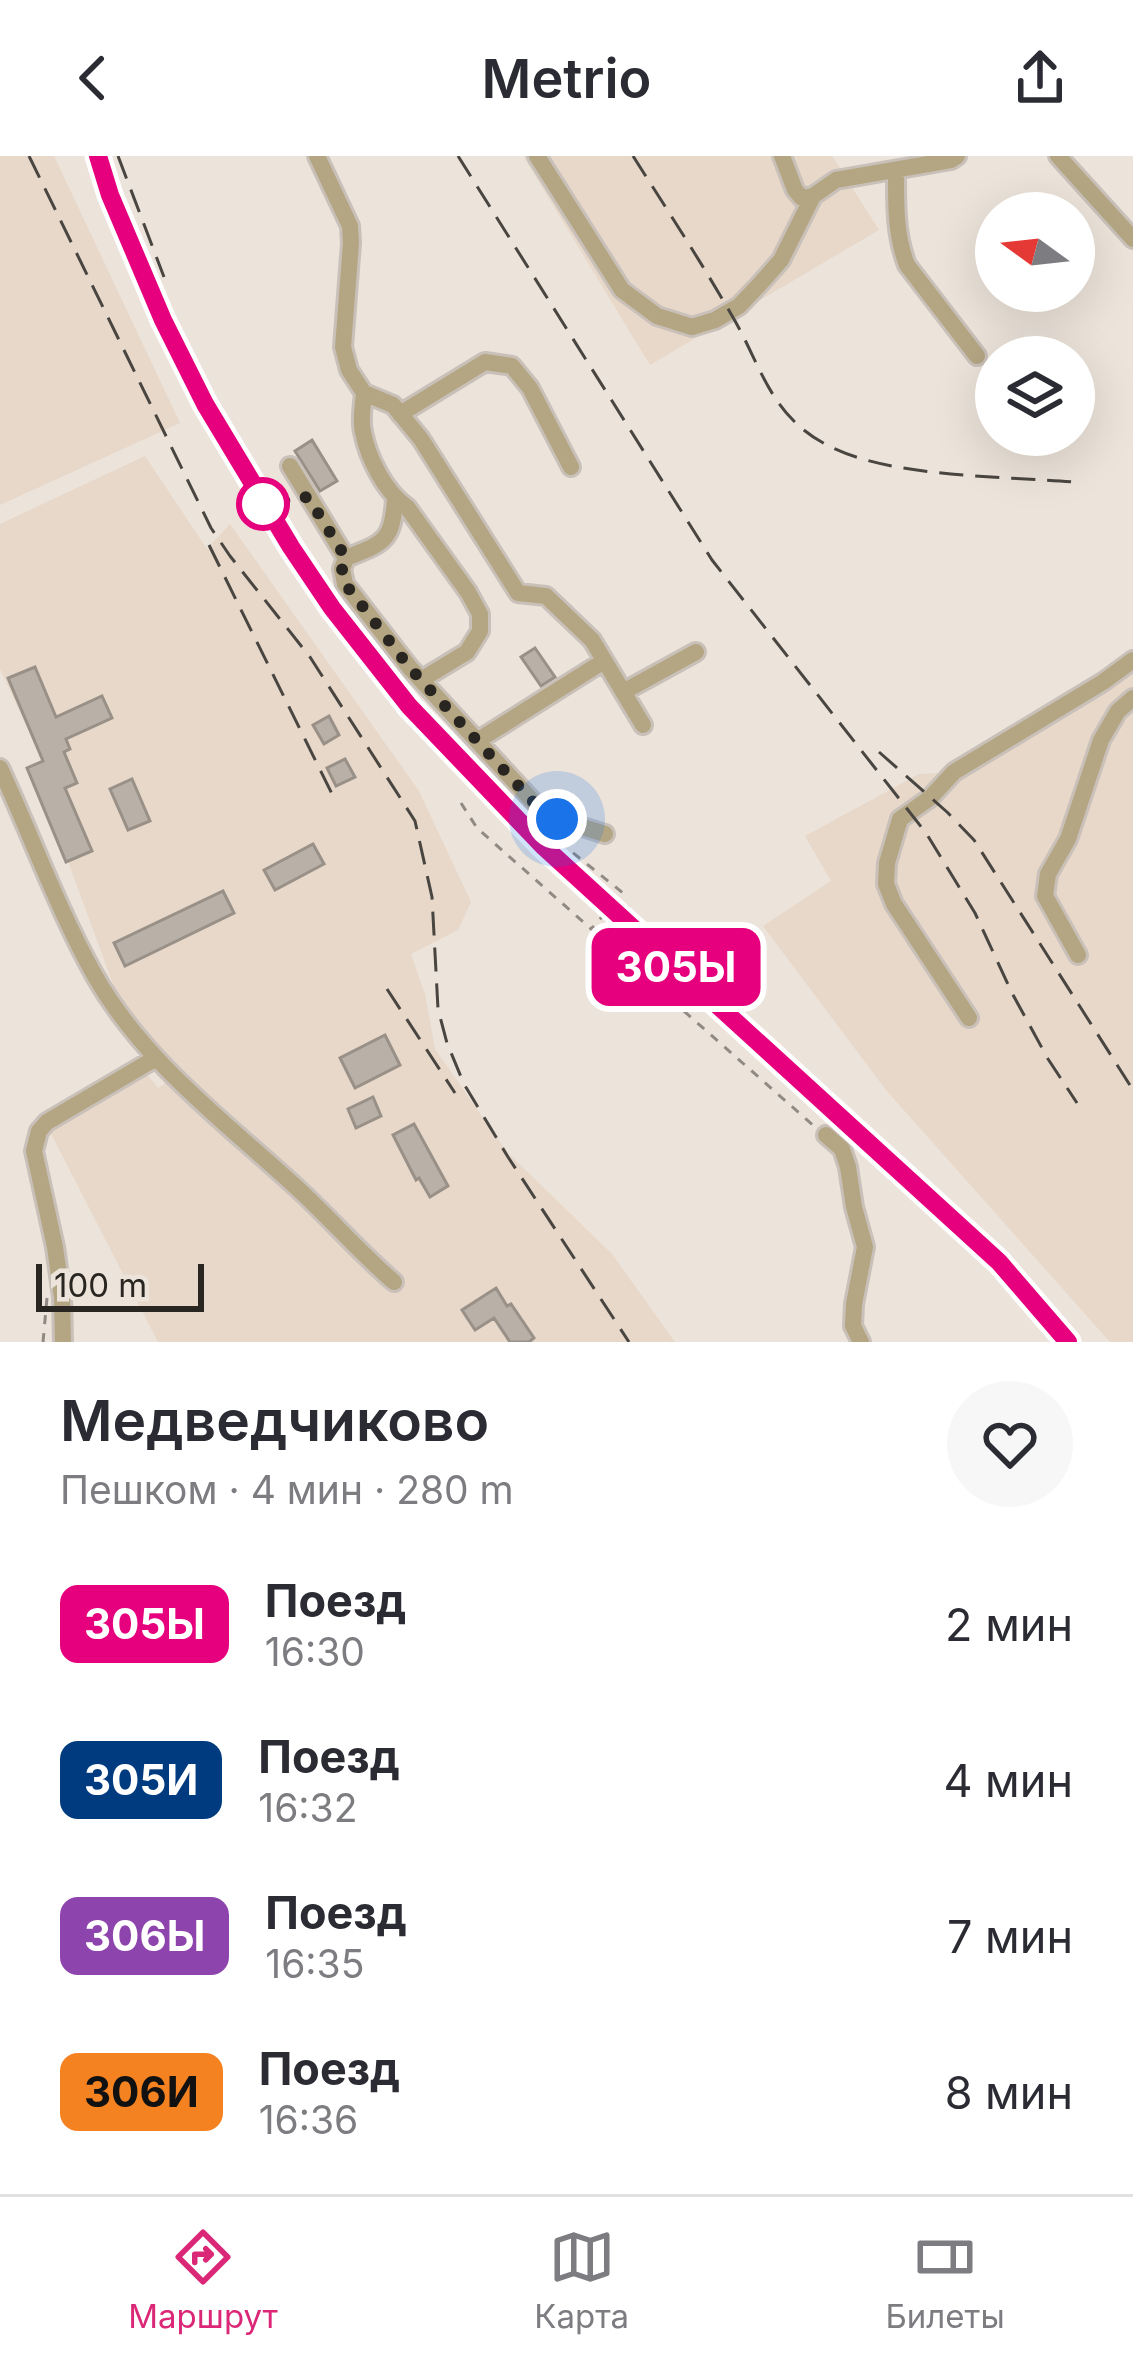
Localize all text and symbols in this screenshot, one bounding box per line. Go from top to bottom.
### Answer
icon: back [60,45,126,111]
icon: share [1007,45,1073,111]
text: Metrio [482,46,651,111]
north arrow [975,192,1095,312]
map controls [975,192,1095,456]
button: layers [975,336,1095,456]
unlabelled marker [238,479,288,529]
your location [527,789,587,849]
line badge: 305Ы [592,928,760,1006]
text: 305Ы [616,941,736,992]
scale bar [36,1258,204,1311]
text: 100 m [54,1265,147,1305]
button: heart [947,1381,1073,1507]
text: Медведчиково [60,1386,489,1455]
text: Пешком · 4 мин · 280 m [60,1466,514,1513]
text: Поезд [265,1573,406,1628]
text: 2 мин [945,1597,1073,1652]
text: 305Ы [84,1598,205,1649]
text: 16:30 [265,1628,365,1675]
text: Поезд [258,1729,400,1784]
text: 4 мин [943,1753,1073,1808]
text: 305И [84,1754,198,1805]
text: 16:32 [258,1784,357,1831]
text: Поезд [265,1885,407,1940]
text: 7 мин [947,1909,1073,1964]
text: 306Ы [84,1910,205,1961]
text: 16:35 [265,1940,364,1987]
text: Поезд [259,2041,400,2096]
text: 8 мин [945,2065,1073,2120]
text: 306И [84,2066,199,2117]
text: 16:36 [259,2096,358,2143]
tab: Маршрут [128,2224,278,2336]
tab: Карта [534,2224,629,2336]
tab: Билеты [886,2224,1005,2336]

